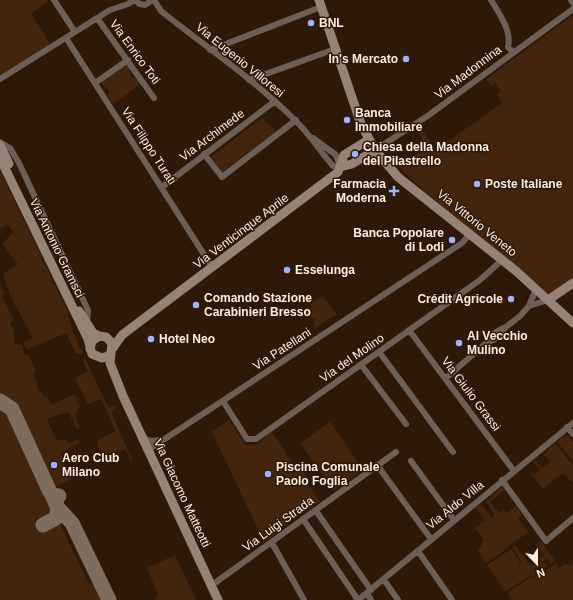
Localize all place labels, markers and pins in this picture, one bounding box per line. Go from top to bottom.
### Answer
place label: BNL [319,16,344,30]
marker: BNL [306,18,316,28]
place label: In's Mercato [328,52,398,66]
marker: In's Mercato [401,54,411,64]
place label: Banca Immobiliare [355,106,423,134]
marker: Banca Immobiliare [342,115,352,125]
place label: Chiesa della Madonna del Pilastrello [363,140,489,168]
marker: Chiesa della Madonna del Pilastrello [350,149,360,159]
place label: Farmacia Moderna [333,177,386,205]
place label: Poste Italiane [485,177,563,191]
marker: Poste Italiane [472,179,482,189]
marker: Farmacia Moderna [389,186,399,196]
place label: Banca Popolare di Lodi [353,226,444,254]
marker: Banca Popolare di Lodi [447,235,457,245]
place label: Esselunga [295,263,355,277]
marker: Esselunga [282,265,292,275]
place label: Comando Stazione Carabinieri Bresso [204,291,312,319]
place label: Crédit Agricole [417,292,503,306]
marker: Crédit Agricole [506,294,516,304]
marker: Comando Stazione Carabinieri Bresso [191,300,201,310]
place label: Al Vecchio Mulino [467,329,528,357]
place label: Hotel Neo [159,332,215,346]
marker: Hotel Neo [146,334,156,344]
marker: Al Vecchio Mulino [454,338,464,348]
place label: Aero Club Milano [62,451,119,479]
marker: Aero Club Milano [49,460,59,470]
place label: Piscina Comunale Paolo Foglia [276,460,380,488]
marker: Piscina Comunale Paolo Foglia [263,469,273,479]

